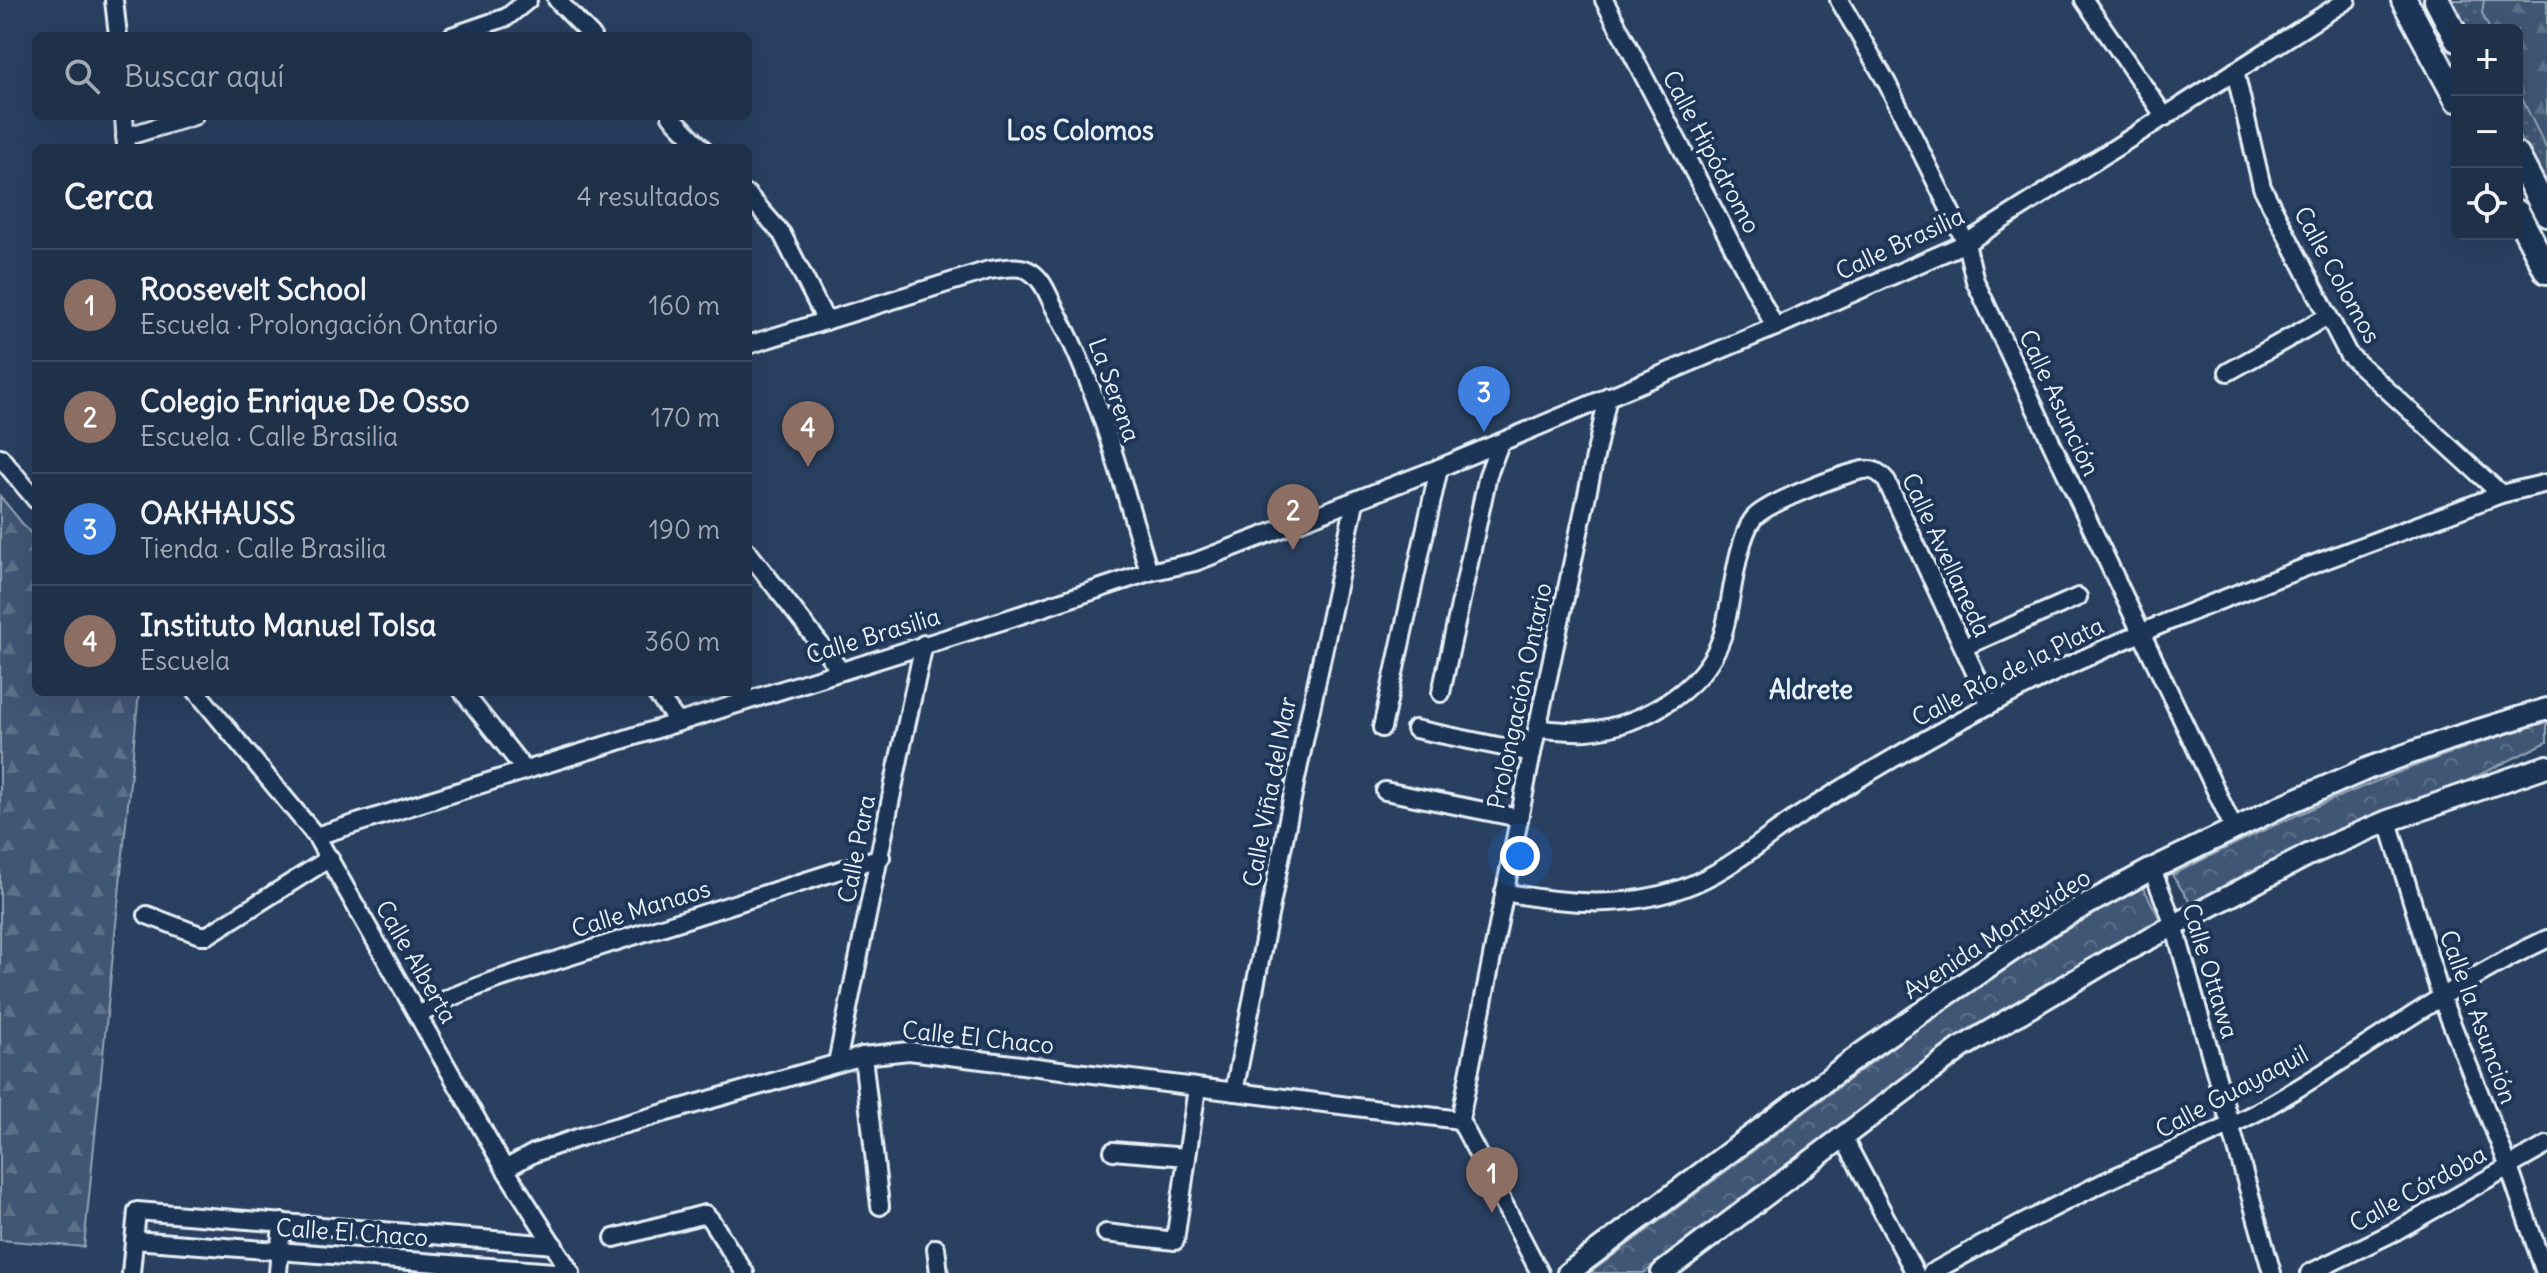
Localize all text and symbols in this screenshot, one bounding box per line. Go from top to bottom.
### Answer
map controls [2451,24,2523,240]
button: + [2451,24,2523,96]
search box [32,32,752,120]
icon: search [60,54,104,98]
text: Buscar aquí [124,57,284,95]
street label: Calle Hipódromo [1656,65,1767,238]
button: − [2451,96,2523,168]
district label: Los Colomos [1006,114,1154,147]
button: locate [2451,168,2523,240]
text: Cerca [64,175,154,218]
text: 4 resultados [577,180,720,213]
street label: Calle Brasilia [1831,200,1969,286]
street label: Calle Colomos [2288,201,2388,348]
text: Roosevelt School [140,270,367,308]
text: 1 [85,289,95,322]
text: 160 m [649,289,720,322]
text: Escuela · Prolongación Ontario [140,308,498,341]
street label: Calle Asunción [2013,325,2107,481]
street label: La Serena [1082,334,1148,446]
pin: 3 [1458,366,1510,432]
text: Colegio Enrique De Osso [140,382,470,420]
text: 2 [83,401,97,434]
text: 170 m [651,401,720,434]
pin: 4 [782,401,834,467]
text: Escuela · Calle Brasilia [140,420,398,453]
street label: Calle Avellaneda [1896,468,1998,641]
pin: 2 [1267,484,1319,550]
text: OAKHAUSS [140,494,296,532]
text: 3 [83,513,97,546]
text: 190 m [649,513,720,546]
text: Tienda · Calle Brasilia [140,532,387,565]
street label: Prolongación Ontario [1480,580,1558,812]
street label: Calle Brasilia [802,600,943,670]
text: Instituto Manuel Tolsa [140,606,436,644]
street label: Calle Río de la Plata [1907,610,2108,732]
text: 4 [82,625,98,658]
text: 360 m [644,625,720,658]
text: Escuela [140,644,230,677]
district label: Aldrete [1769,673,1853,706]
street label: Calle Viña del Mar [1236,694,1302,889]
street label: Calle Para [831,792,881,905]
your location [1500,836,1540,876]
street label: Avenida Montevideo [1897,861,2096,1005]
street label: Calle Manaos [568,873,714,943]
street label: Calle Alberta [370,895,464,1028]
street label: Calle Ottawa [2176,900,2246,1042]
street label: Calle la Asunción [2434,926,2524,1108]
street label: Calle El Chaco [901,1014,1056,1060]
street label: Calle Guayaquil [2150,1038,2313,1144]
street label: Calle Córdoba [2344,1138,2491,1238]
pin: 1 [1466,1147,1518,1213]
street label: Calle El Chaco [275,1212,429,1252]

